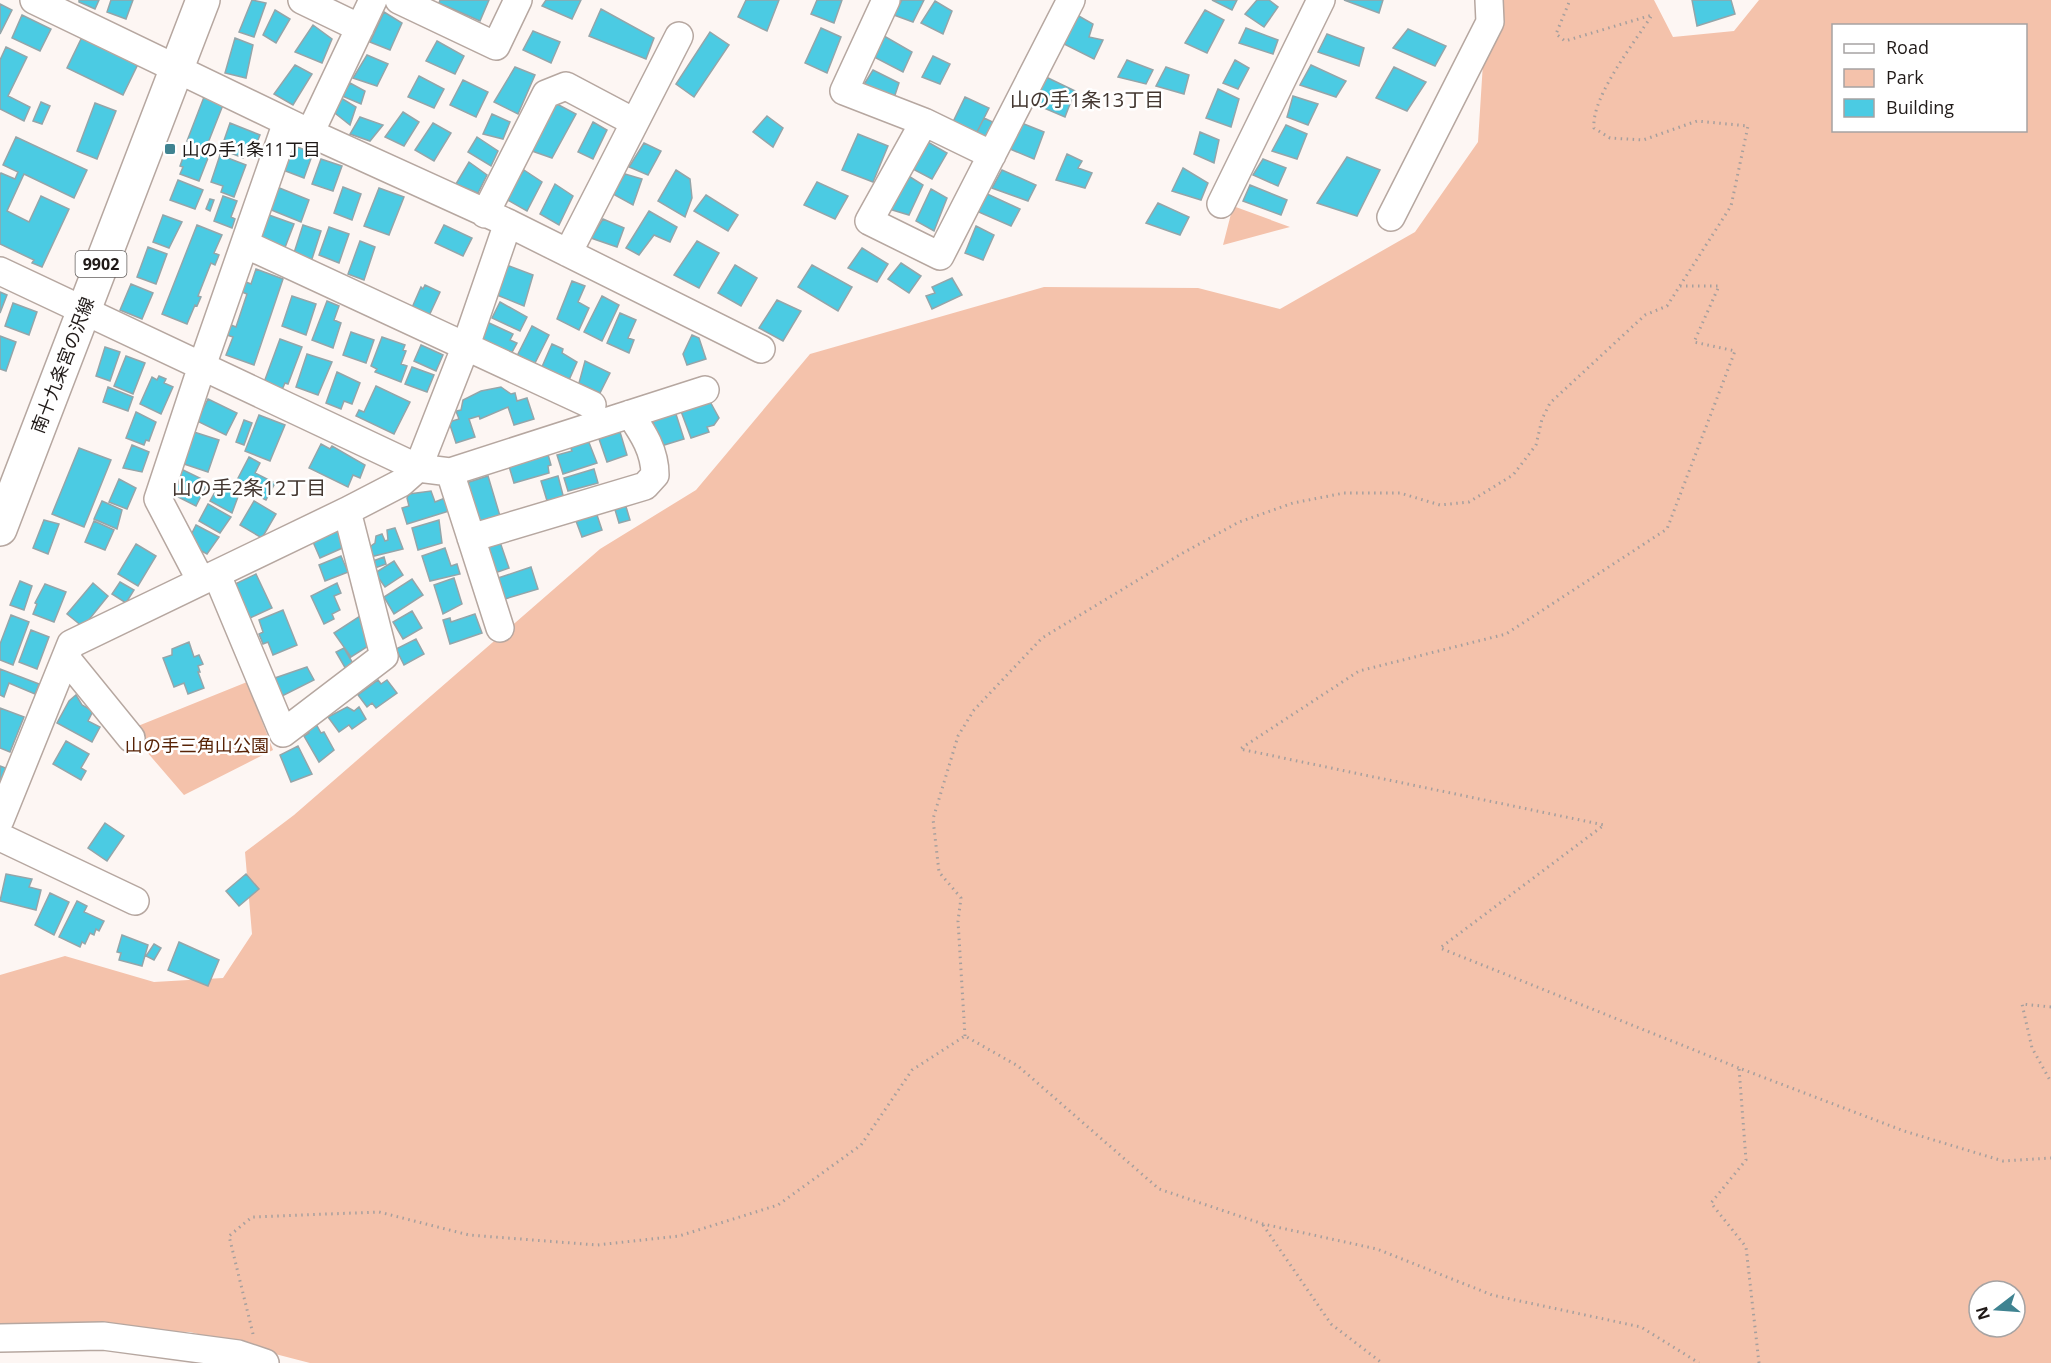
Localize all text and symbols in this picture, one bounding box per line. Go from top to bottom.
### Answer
legend [1832,24,2027,132]
text: Road [1886,35,1929,59]
text: Park [1886,65,1924,89]
district label: 山の手1条13丁目 [1010,86,1164,113]
text: Building [1886,95,1954,119]
place label: 山の手1条11丁目 [182,137,321,161]
marker: 山の手1条11丁目 [163,142,177,156]
road number: 9902 [76,251,126,277]
street label: 南十九条宮の沢線 [25,293,99,437]
district label: 山の手2条12丁目 [172,474,326,501]
park label: 山の手三角山公園 [125,733,269,757]
north arrow [1967,1279,2027,1339]
text: N [1970,1304,1995,1323]

